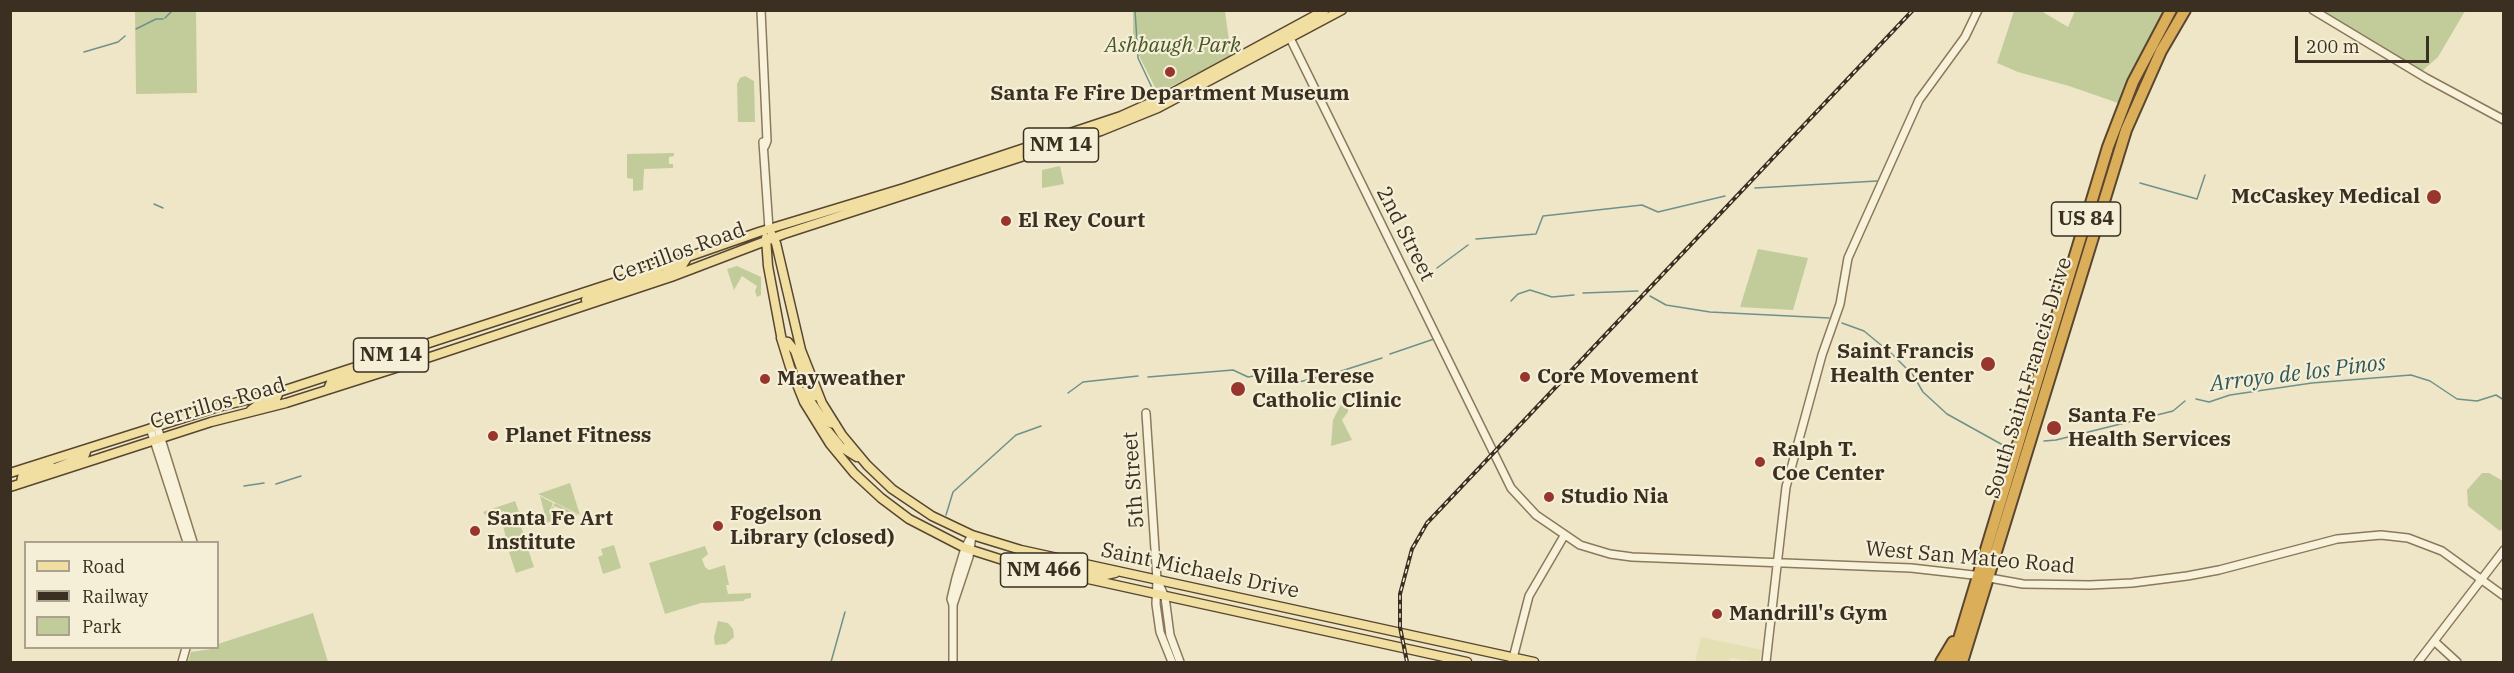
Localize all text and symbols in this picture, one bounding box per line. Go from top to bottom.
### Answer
scale bar [2298,24,2432,62]
park label: Ashbaugh Park [1105,33,1241,59]
text: 200 m [2306,35,2360,58]
marker: Santa Fe Fire Department Museum [1163,65,1177,79]
place label: Santa Fe Fire Department Museum [990,81,1350,107]
road number: NM 14 [1024,128,1098,162]
street label: 2nd Street [1370,183,1440,285]
place label: McCaskey Medical [2231,184,2420,210]
marker: McCaskey Medical [2425,188,2443,206]
road number: US 84 [2052,202,2120,236]
place label: El Rey Court [1018,208,1145,234]
marker: El Rey Court [999,214,1013,228]
street label: Cerrillos Road [609,217,749,289]
street label: South Saint Francis Drive [1980,254,2078,502]
road number: NM 14 [354,338,428,372]
place label: Saint Francis Health Center [1830,339,1974,389]
water label: Arroyo de los Pinos [2209,350,2387,398]
marker: Saint Francis Health Center [1979,355,1997,373]
place label: Villa Terese Catholic Clinic [1252,364,1401,414]
place label: Core Movement [1537,364,1698,390]
place label: Mayweather [777,366,905,392]
marker: Core Movement [1518,370,1532,384]
marker: Mayweather [758,372,772,386]
street label: Cerrillos Road [147,373,289,435]
marker: Villa Terese Catholic Clinic [1229,380,1247,398]
place label: Santa Fe Health Services [2068,403,2231,453]
marker: Santa Fe Health Services [2045,419,2063,437]
place label: Planet Fitness [505,423,651,449]
marker: Planet Fitness [486,429,500,443]
street label: 5th Street [1118,431,1150,529]
place label: Ralph T. Coe Center [1772,437,1885,487]
marker: Ralph T. Coe Center [1753,455,1767,469]
place label: Studio Nia [1561,484,1669,510]
marker: Studio Nia [1542,490,1556,504]
place label: Fogelson Library (closed) [730,501,895,551]
place label: Santa Fe Art Institute [487,506,613,556]
marker: Fogelson Library (closed) [711,519,725,533]
marker: Santa Fe Art Institute [468,524,482,538]
street label: West San Mateo Road [1864,536,2076,580]
street label: Saint Michaels Drive [1099,538,1301,604]
legend [24,541,219,649]
road number: NM 466 [1000,553,1088,587]
text: Road [82,555,125,578]
text: Railway [82,585,148,608]
place label: Mandrill's Gym [1729,601,1888,627]
marker: Mandrill's Gym [1710,607,1724,621]
text: Park [82,615,121,638]

